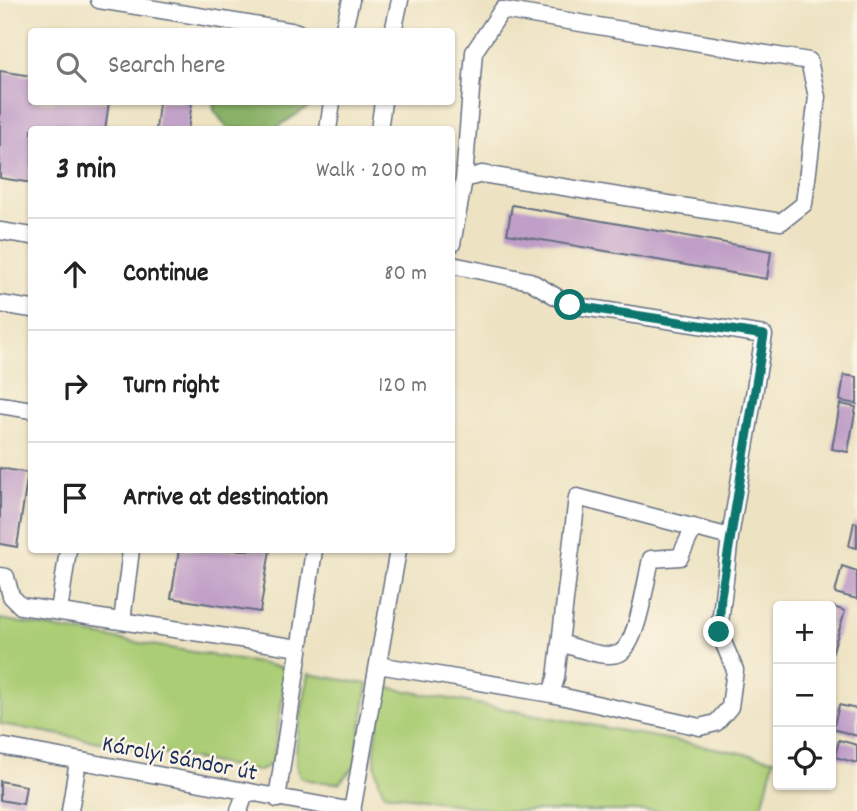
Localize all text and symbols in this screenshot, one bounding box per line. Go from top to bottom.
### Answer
search box [28,28,455,105]
icon: search [52,48,90,86]
text: Search here [108,48,226,85]
text: 3 min [56,150,116,193]
text: Walk · 200 m [316,155,427,188]
icon: ahead [56,255,94,293]
text: Continue [123,256,208,293]
text: 80 m [384,258,427,291]
route start [554,289,585,320]
icon: right [56,367,94,405]
text: Turn right [123,368,220,405]
text: 120 m [378,370,427,403]
icon: arrive [56,479,94,517]
text: Arrive at destination [123,480,328,517]
map controls [773,601,836,790]
button: + [773,601,836,664]
route end [703,616,734,647]
button: − [773,664,836,727]
button: locate [773,727,836,790]
street label: Károlyi Sándor út [99,728,260,792]

